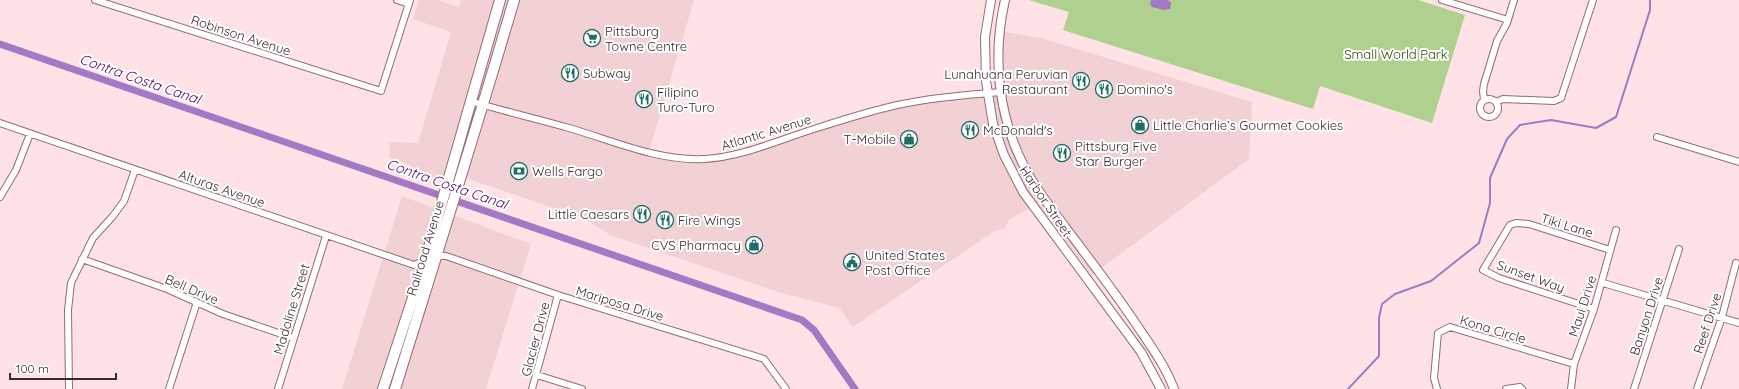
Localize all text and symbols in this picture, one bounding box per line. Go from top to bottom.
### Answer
street label: Robinson Avenue [189,11,293,59]
place label: Pittsburg Towne Centre [605,23,687,54]
supermarket icon: Pittsburg Towne Centre [582,28,602,48]
park label: Small World Park [1344,46,1448,62]
water label: Contra Costa Canal [77,50,204,109]
restaurant icon: Subway [560,63,580,83]
place label: Subway [583,65,631,81]
place label: Lunahuana Peruvian Restaurant [944,66,1068,97]
restaurant icon: Lunahuana Peruvian Restaurant [1071,71,1091,91]
restaurant icon: Domino's [1094,79,1114,99]
place label: Domino's [1117,81,1173,97]
place label: Filipino Turo-Turo [657,84,715,115]
restaurant icon: Filipino Turo-Turo [634,89,654,109]
street label: Atlantic Avenue [719,111,813,153]
shop icon: Little Charlie’s Gourmet Cookies [1130,115,1150,135]
place label: Little Charlie’s Gourmet Cookies [1153,117,1343,133]
restaurant icon: McDonald's [960,120,980,140]
place label: McDonald's [983,122,1053,138]
shop icon: T-Mobile [899,129,919,149]
place label: T-Mobile [844,131,896,147]
place label: Pittsburg Five Star Burger [1075,138,1157,169]
restaurant icon: Pittsburg Five Star Burger [1052,143,1072,163]
water label: Contra Costa Canal [384,155,511,214]
bank icon: Wells Fargo [509,161,529,181]
place label: Wells Fargo [532,163,603,179]
street label: Harbor Street [1016,163,1076,239]
street label: Alturas Avenue [177,166,267,210]
street label: Railroad Avenue [403,198,447,298]
restaurant icon: Little Caesars [632,204,652,224]
place label: Little Caesars [548,206,629,222]
restaurant icon: Fire Wings [655,210,675,230]
street label: Tiki Lane [1539,210,1595,240]
place label: Fire Wings [678,212,741,228]
shop icon: CVS Pharmacy [744,235,764,255]
place label: CVS Pharmacy [651,237,741,253]
place label: United States Post Office [865,247,945,278]
public building icon: United States Post Office [842,252,862,272]
street label: Sunset Way [1495,256,1567,296]
street label: Madoline Street [270,262,312,356]
street label: Bell Drive [163,271,221,307]
street label: Maui Drive [1565,273,1599,339]
street label: Banyon Drive [1626,275,1666,357]
street label: Mariposa Drive [574,282,666,324]
street label: Reef Drive [1690,291,1724,355]
street label: Glacier Drive [517,300,553,378]
street label: Kona Circle [1458,311,1528,347]
scale bar [10,355,116,381]
text: 100 m [16,361,49,376]

